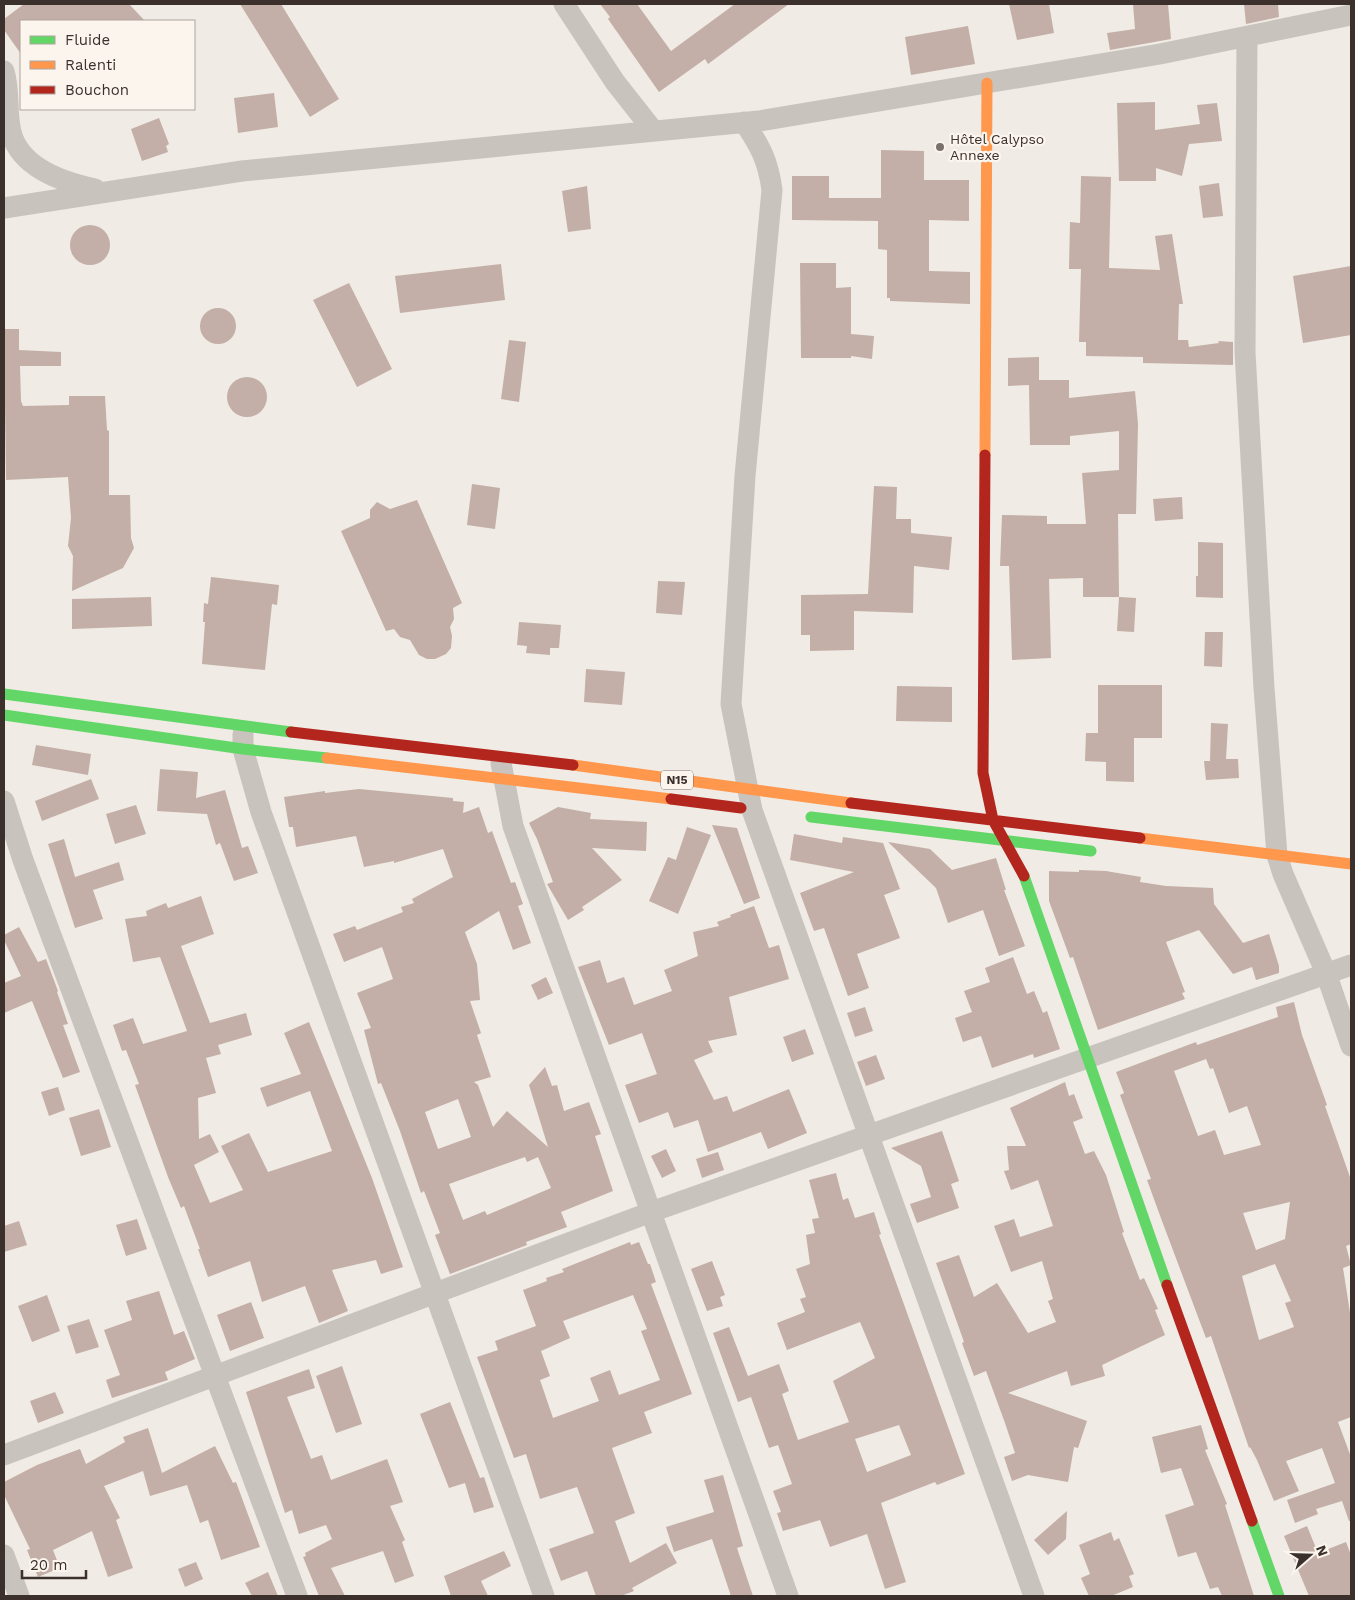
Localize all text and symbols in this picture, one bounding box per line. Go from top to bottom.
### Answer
legend [20,20,195,110]
text: Fluide [65,31,110,49]
text: Ralenti [65,56,116,74]
text: Bouchon [65,81,129,99]
place label: Hôtel Calypso Annexe [950,131,1044,163]
marker: Hôtel Calypso Annexe [934,141,946,153]
road number: N15 [661,770,693,790]
north arrow [1285,1530,1335,1580]
text: N [1313,1543,1332,1558]
scale bar [22,1548,86,1580]
text: 20 m [30,1556,68,1574]

